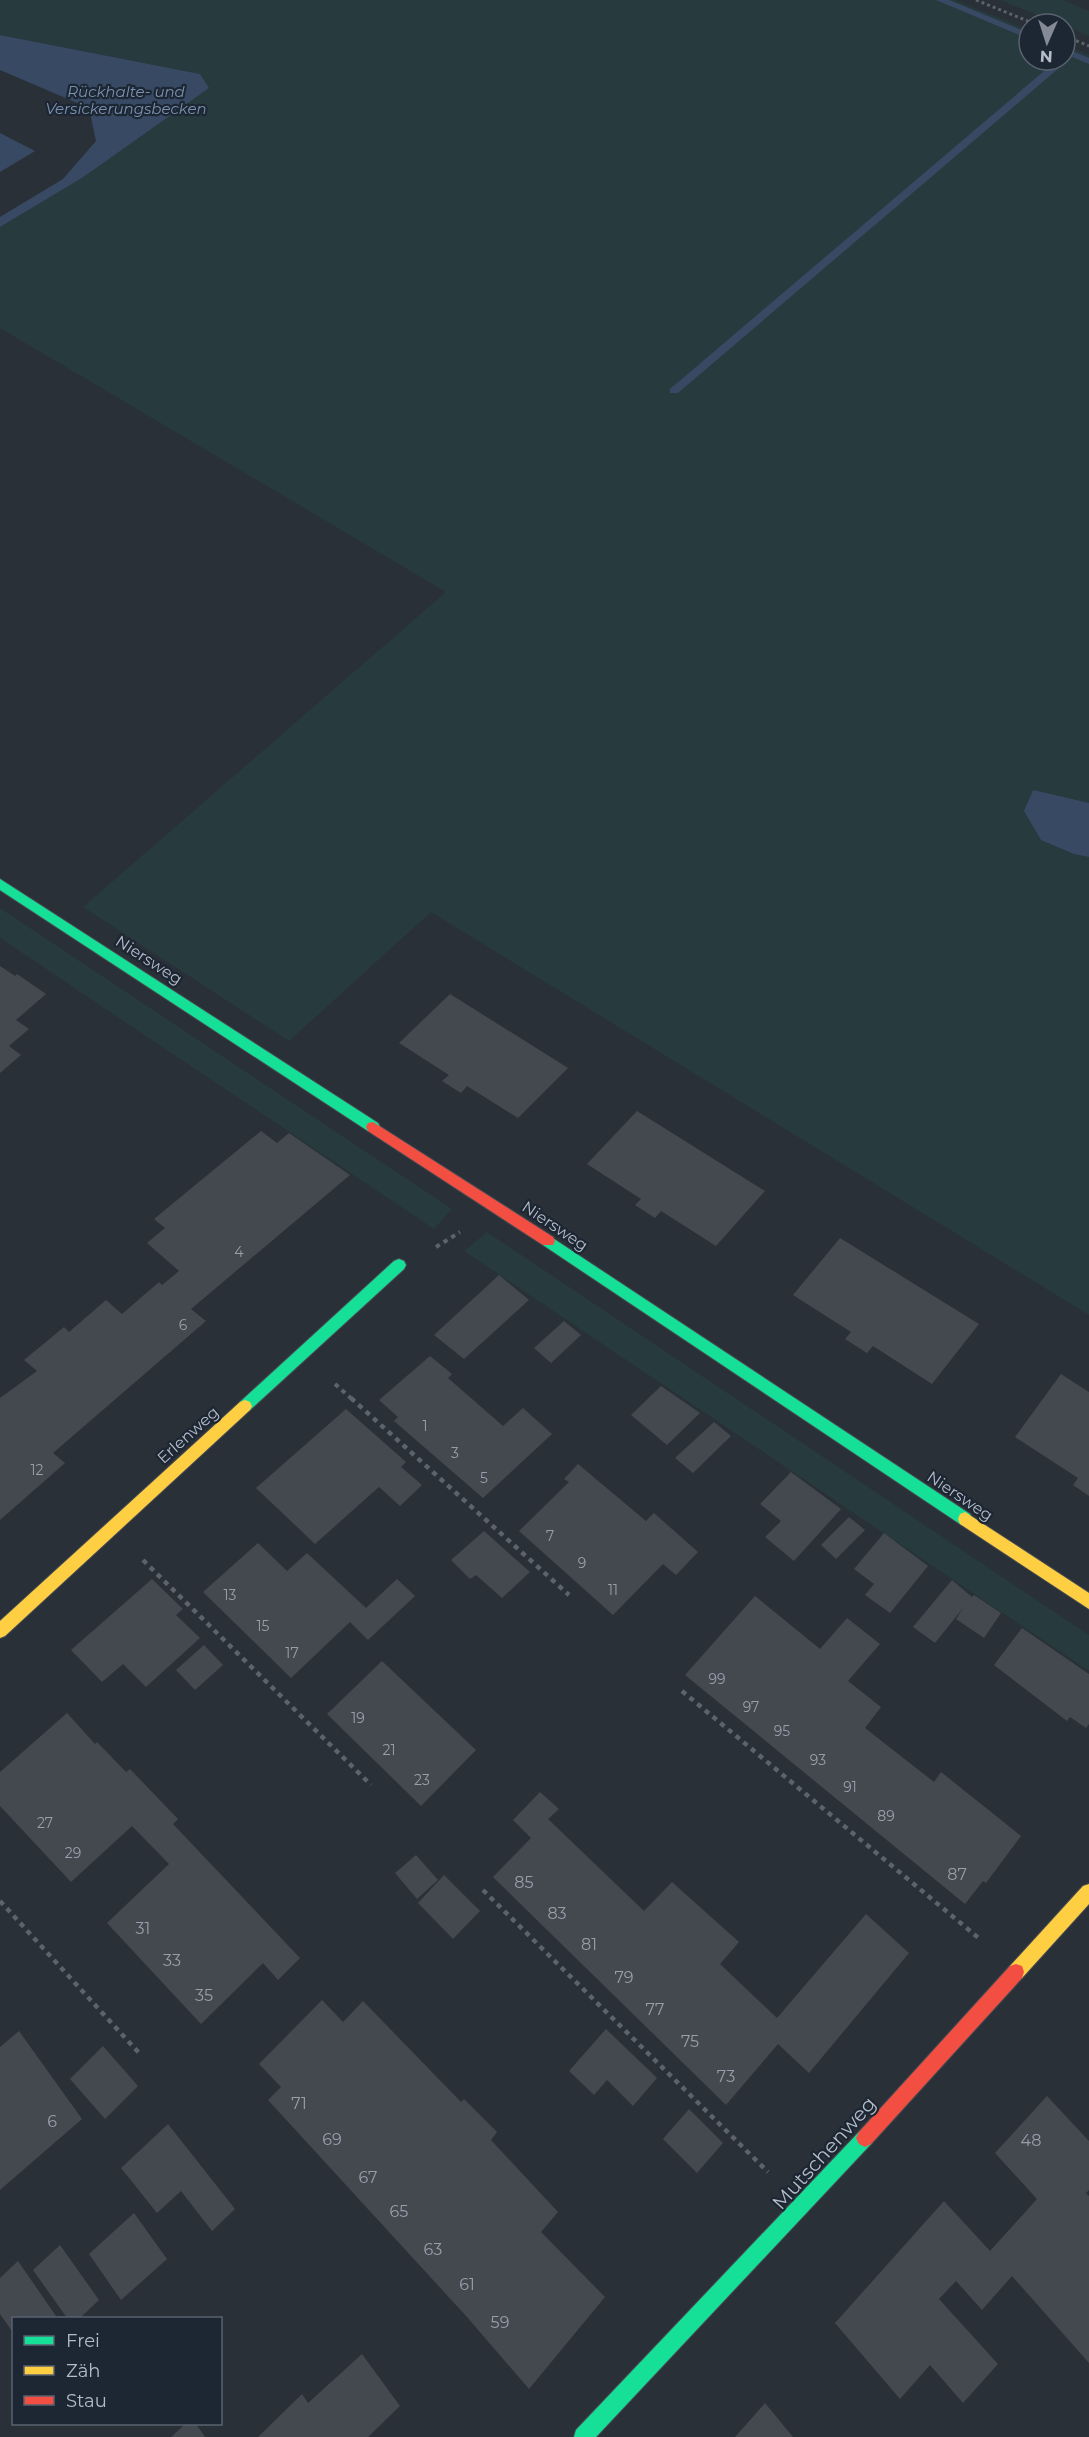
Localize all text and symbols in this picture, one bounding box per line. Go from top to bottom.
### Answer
north arrow [1017,12,1077,72]
text: N [1039,47,1053,66]
water label: Rückhalte- und Versickerungsbecken [45,82,207,118]
street label: Niersweg [112,931,186,989]
street label: Niersweg [518,1197,592,1255]
house number: 4 [234,1243,244,1261]
house number: 6 [179,1316,188,1334]
street label: Erlenweg [153,1402,223,1468]
house number: 1 [422,1417,428,1435]
house number: 3 [451,1444,459,1462]
house number: 12 [30,1461,44,1479]
street label: Niersweg [923,1467,997,1525]
house number: 5 [480,1469,488,1487]
house number: 7 [546,1527,554,1545]
house number: 9 [578,1554,586,1572]
house number: 11 [608,1581,618,1599]
house number: 13 [224,1586,237,1604]
house number: 15 [257,1617,270,1635]
house number: 17 [285,1644,299,1662]
house number: 99 [708,1670,726,1688]
house number: 97 [743,1698,759,1716]
house number: 19 [351,1709,365,1727]
house number: 95 [774,1722,790,1740]
house number: 21 [382,1741,396,1759]
house number: 93 [810,1751,826,1769]
house number: 23 [414,1771,430,1789]
house number: 91 [843,1778,857,1796]
house number: 89 [877,1807,895,1825]
house number: 27 [37,1814,53,1832]
house number: 29 [65,1844,81,1862]
house number: 87 [947,1865,967,1884]
house number: 85 [514,1873,534,1892]
house number: 83 [547,1904,567,1923]
house number: 31 [136,1919,150,1938]
house number: 81 [581,1935,597,1954]
house number: 33 [163,1951,181,1970]
house number: 79 [614,1968,634,1987]
house number: 35 [195,1986,213,2005]
house number: 77 [646,2000,664,2019]
house number: 75 [681,2032,699,2051]
house number: 73 [717,2067,735,2086]
street label: Mutschenweg [767,2092,881,2214]
house number: 71 [291,2094,307,2113]
house number: 6 [47,2112,57,2131]
house number: 69 [322,2130,342,2149]
house number: 48 [1021,2131,1041,2150]
house number: 67 [358,2168,378,2187]
house number: 65 [390,2202,408,2221]
house number: 63 [424,2240,442,2259]
house number: 61 [459,2275,475,2294]
house number: 59 [491,2313,509,2332]
legend [12,2317,222,2425]
text: Frei [66,2330,100,2352]
text: Zäh [66,2360,101,2382]
text: Stau [66,2390,107,2412]

